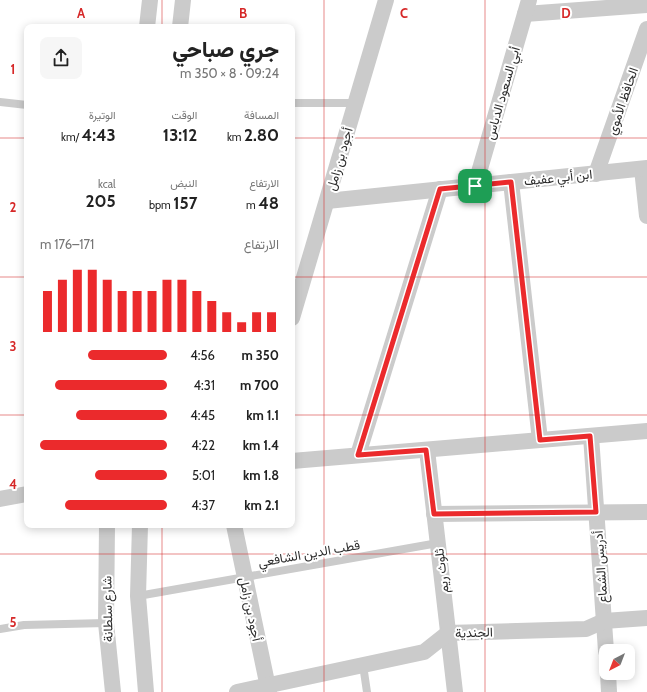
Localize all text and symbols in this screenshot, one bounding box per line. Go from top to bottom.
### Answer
text: A [77,5,86,21]
text: B [239,5,247,21]
text: C [400,5,408,21]
text: D [561,5,571,21]
text: جري صباحي [172,36,279,63]
button: share [40,37,82,79]
street label: أبي السعود الدباس [481,45,526,142]
text: 1 [11,61,15,77]
text: 09:24 · 8 × 350 m [180,65,279,81]
street label: الحافظ الأموي [603,65,644,138]
text: الوتيرة [89,108,116,122]
text: الوقت [171,108,197,122]
text: المسافة [244,108,279,122]
text: 4:43 [82,125,116,145]
text: 13:12 [163,125,197,145]
text: 2.80 [244,125,279,145]
street label: أجود بن زامل [322,126,357,193]
text: /km [61,130,82,144]
text: km [227,130,244,144]
street label: ابن أبي عفيف [523,165,593,192]
pin [458,169,492,203]
icon: arrive [464,175,486,197]
text: النبض [170,176,197,190]
text: الارتفاع [249,176,279,190]
text: kcal [98,177,116,191]
text: 205 [86,191,116,211]
text: 157 [173,193,197,213]
text: 48 [258,193,279,213]
text: bpm [149,198,173,212]
text: m [246,198,258,212]
text: 2 [10,199,17,215]
text: 171–176 m [40,236,94,252]
text: الارتفاع [244,236,279,252]
text: 3 [9,338,17,354]
text: 4:56 [190,347,215,363]
text: 350 m [242,347,279,363]
text: 4:31 [194,377,215,393]
text: 700 m [240,377,279,393]
text: 4:45 [190,407,215,423]
text: 1.1 km [246,407,279,423]
text: 4:22 [191,437,215,453]
text: 1.4 km [243,437,279,453]
text: 5:01 [192,467,215,483]
text: 1.8 km [243,467,279,483]
text: 4 [9,476,17,492]
text: 4:37 [191,497,215,513]
text: 2.1 km [244,497,279,513]
street label: أدريس الشماع [589,530,613,604]
street label: قطب الدين الشافعي [257,536,362,573]
street label: ثلوث ريم [430,547,453,594]
street label: شارع سلطانة [98,576,118,642]
street label: أجود بن زامل [235,576,266,643]
text: 5 [10,614,17,630]
street label: الجندية [455,623,493,641]
north arrow [599,644,635,680]
map controls [599,644,635,680]

